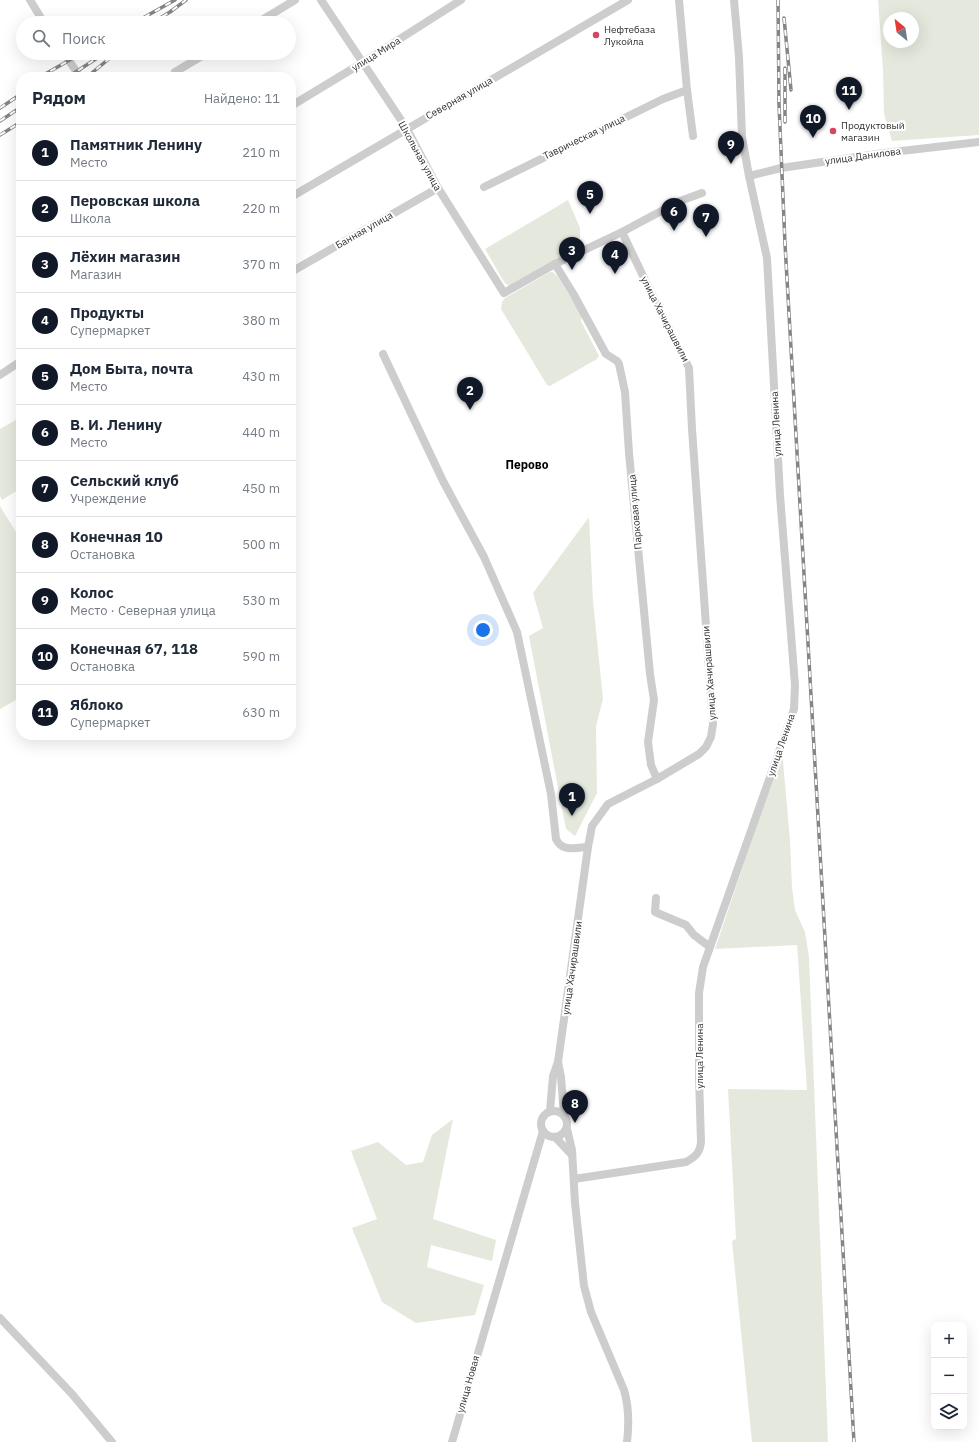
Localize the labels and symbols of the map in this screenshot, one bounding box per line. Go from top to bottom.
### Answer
north arrow [883,12,919,48]
place label: Нефтебаза Лукойла [604,23,656,48]
marker: Нефтебаза Лукойла [591,30,601,40]
street label: улица Мира [349,34,403,74]
street label: Северная улица [423,73,495,122]
pin: 11 [836,77,862,110]
pin: 10 [800,105,826,138]
street label: Таврическая улица [541,111,628,162]
street label: Школьная улица [395,119,445,194]
place label: Продуктовый магазин [841,119,905,144]
marker: Продуктовый магазин [828,126,838,136]
pin: 9 [718,131,744,164]
street label: улица Данилова [824,144,902,168]
pin: 5 [577,181,603,214]
pin: 6 [661,198,687,231]
pin: 7 [693,204,719,237]
street label: Банная улица [333,208,396,252]
pin: 3 [559,237,585,270]
pin: 4 [602,241,628,274]
street label: улица Хачирашвили [638,274,692,364]
pin: 2 [457,377,483,410]
street label: улица Ленина [768,390,784,457]
district label: Перово [506,457,549,472]
street label: Парковая улица [625,473,645,550]
your location [473,620,493,640]
street label: улица Хачирашвили [699,625,719,721]
street label: улица Ленина [764,711,798,778]
pin: 1 [559,783,585,816]
street label: улица Хачирашвили [559,920,585,1016]
street label: улица Ленина [693,1023,706,1089]
pin: 8 [562,1090,588,1123]
street label: улица Новая [454,1354,482,1414]

